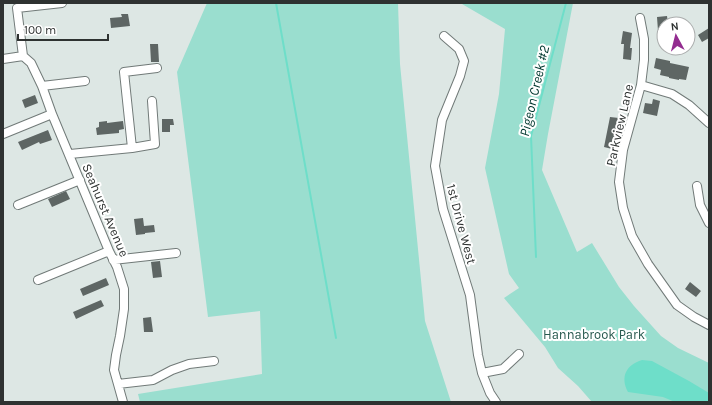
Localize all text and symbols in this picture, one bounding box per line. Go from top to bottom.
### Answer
scale bar [18,16,108,42]
north arrow [656,16,696,56]
text: N [670,20,680,34]
text: 100 m [24,23,56,37]
water label: Pigeon Creek #2 [516,43,553,138]
street label: Parkview Lane [603,82,636,168]
street label: Seahurst Avenue [79,161,132,259]
street label: 1st Drive West [444,183,479,266]
park label: Hannabrook Park [543,327,645,342]

